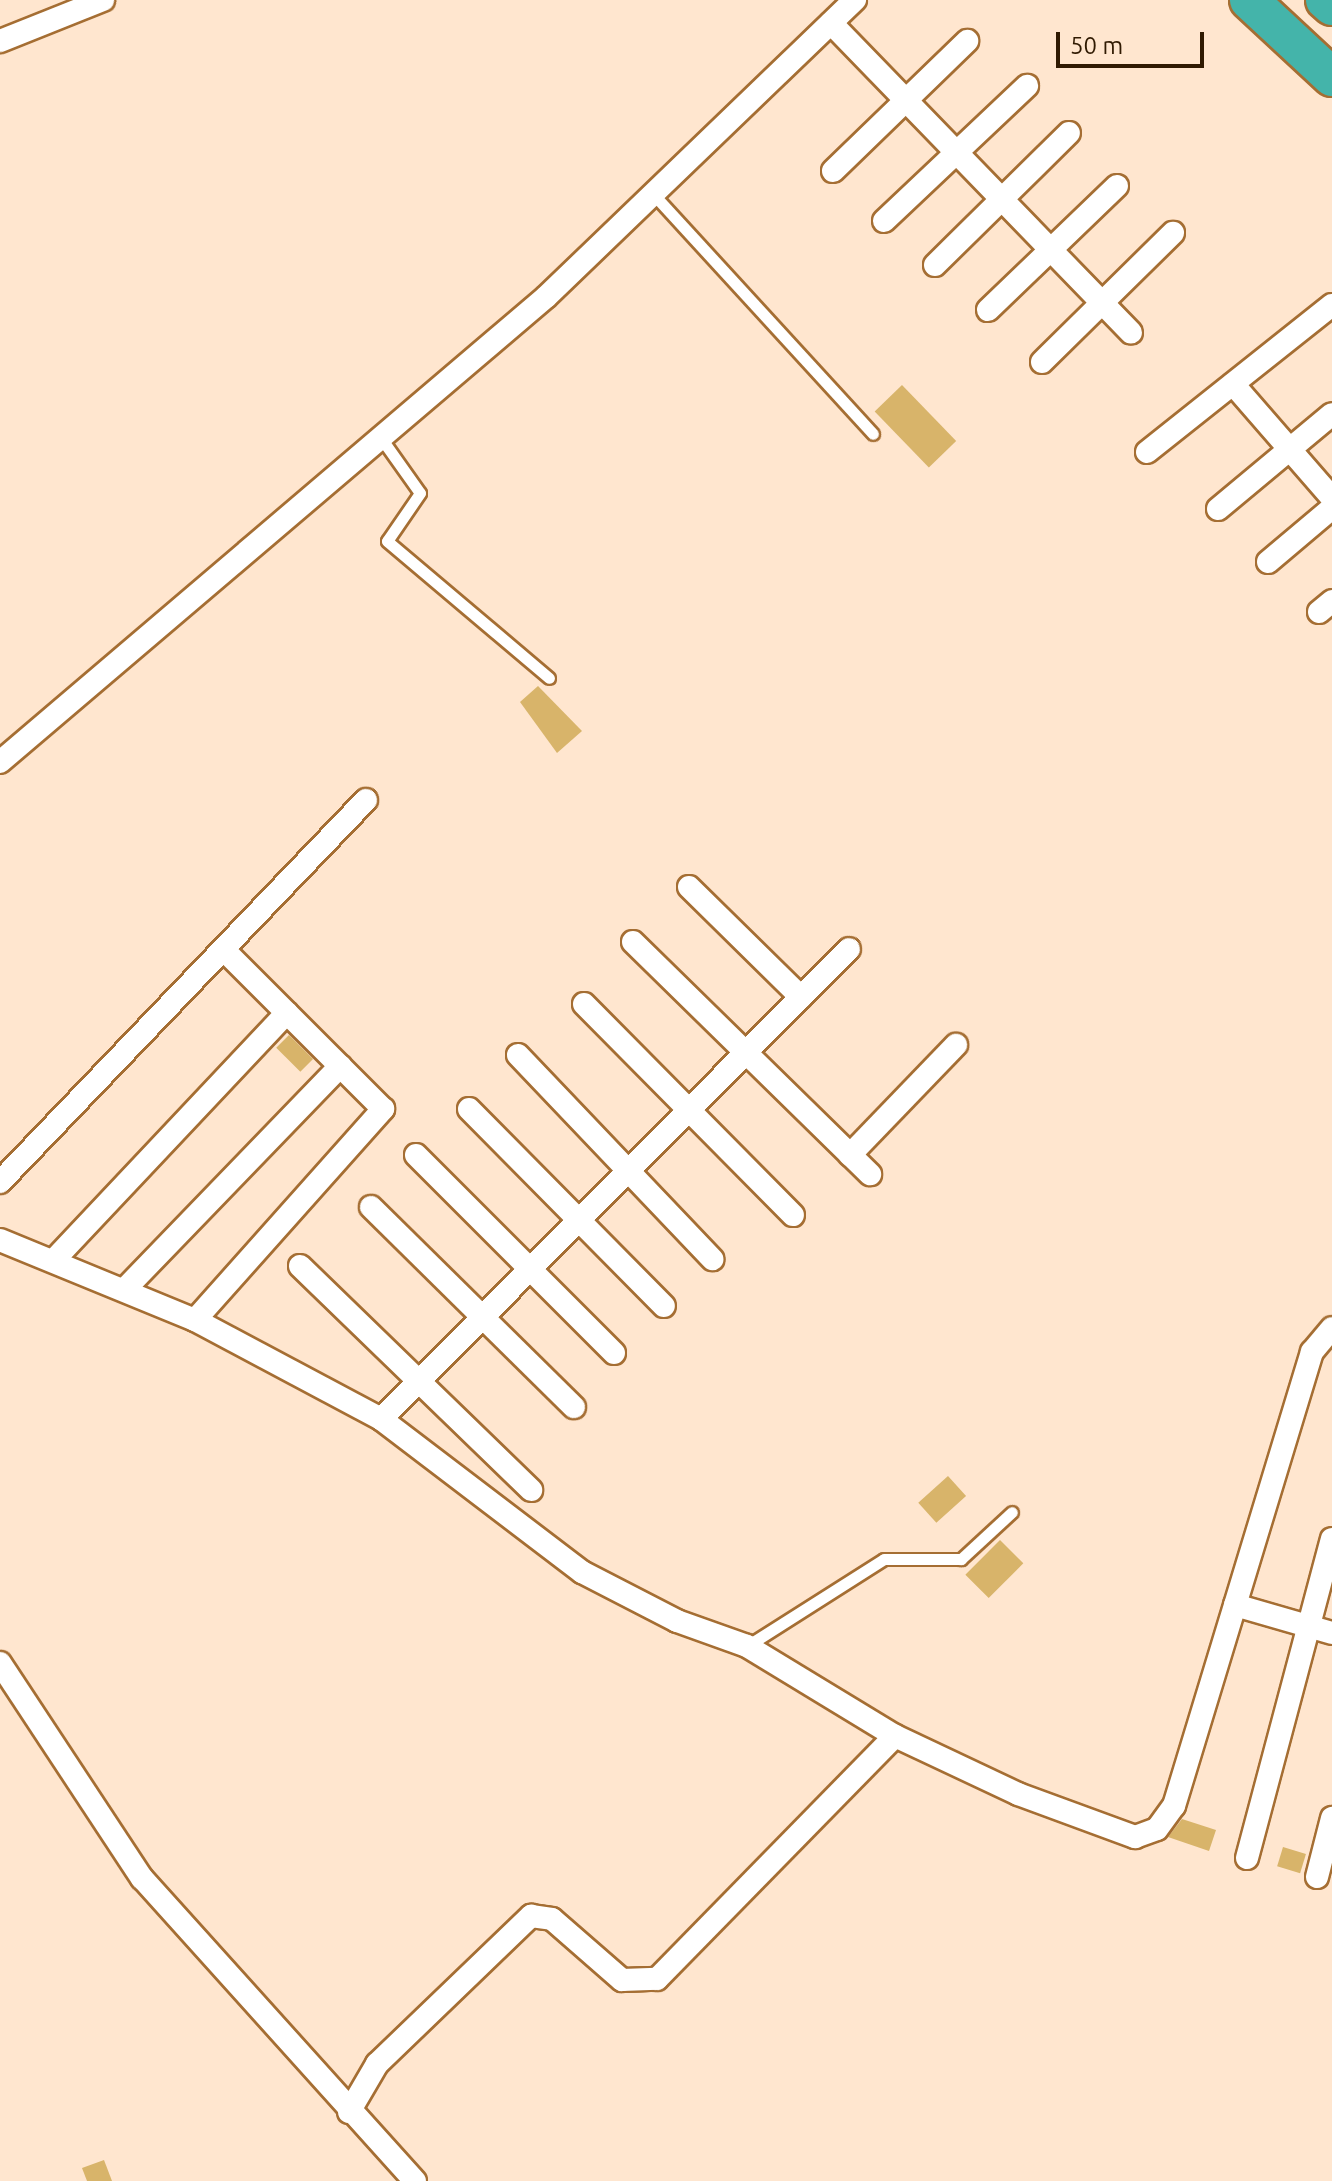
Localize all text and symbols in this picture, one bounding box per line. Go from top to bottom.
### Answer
scale bar [1060,16,1208,66]
text: 50 m [1070,32,1123,59]

